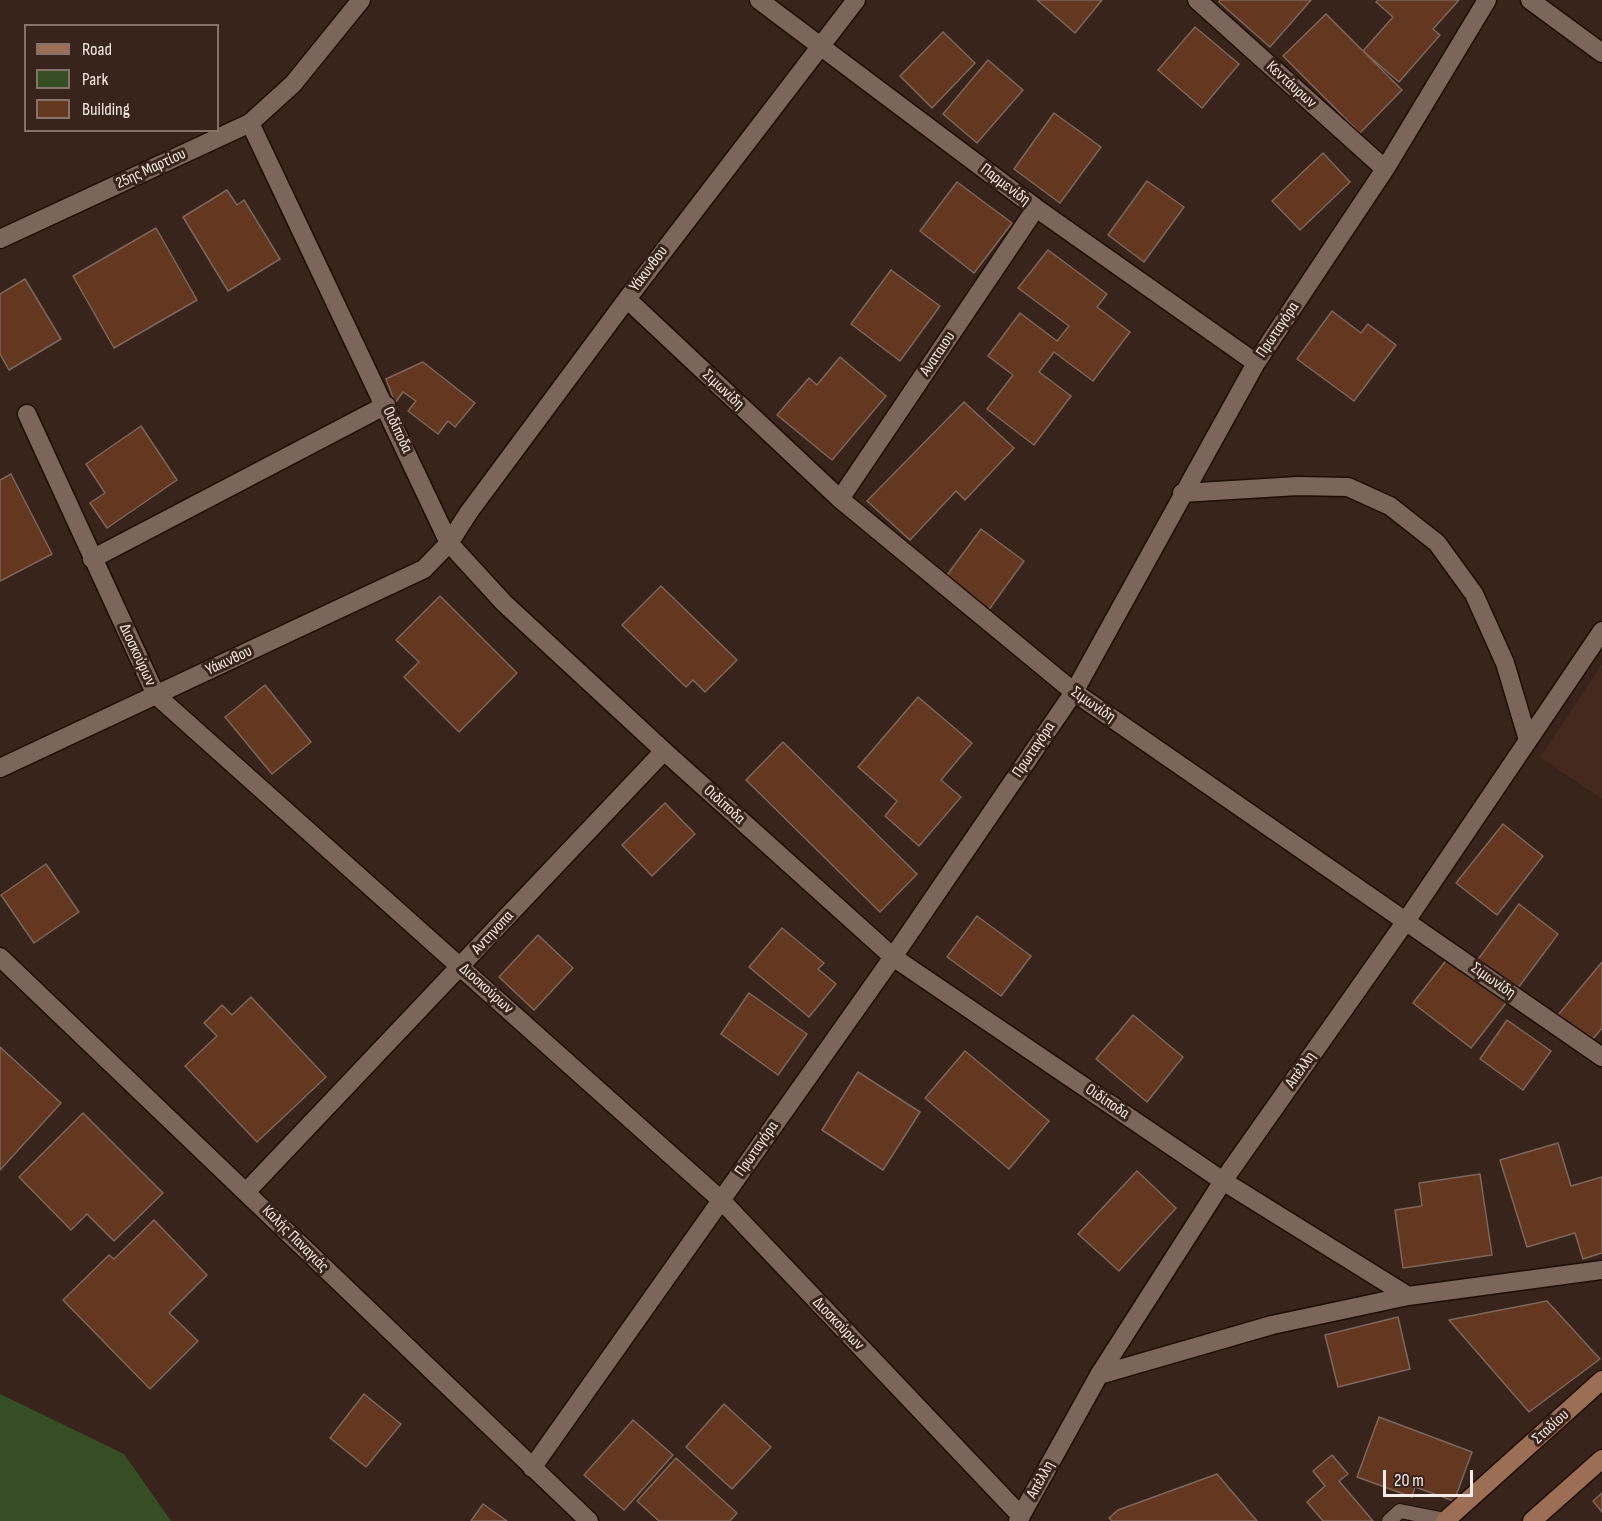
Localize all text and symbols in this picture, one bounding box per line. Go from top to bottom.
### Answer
legend [24,24,219,132]
text: Road [82,39,112,60]
street label: Κεντάυρων [1262,57,1320,113]
text: Park [82,69,108,90]
text: Building [82,99,130,120]
street label: 25ης Μαρτίου [113,144,189,194]
street label: Παρμενίδη [976,160,1034,210]
street label: Υάκυνθου [626,242,672,296]
street label: Πρωταγόρα [1252,299,1304,361]
street label: Αναταιου [916,328,960,380]
street label: Σιμωνίδη [698,366,748,414]
street label: Οιδίποδα [378,404,416,456]
street label: Διοσκούρων [114,621,160,689]
street label: Υάκινθου [203,642,255,680]
street label: Σιμωνίδη [1067,683,1119,727]
street label: Πρωταγόρα [1008,719,1060,781]
street label: Οιδίποδα [699,781,749,829]
street label: Αντηνοπα [468,907,518,959]
street label: Σιμωνίδη [1467,959,1519,1003]
street label: Διοσκούρων [455,960,517,1018]
street label: Απέλλη [1282,1048,1320,1092]
street label: Οιδίποδα [1081,1080,1133,1124]
street label: Πρωταγόρα [731,1118,783,1180]
street label: Καλής Παναγιάς [258,1202,332,1276]
street label: Διοσκούρων [808,1294,868,1354]
street label: Σταδίου [1529,1406,1573,1448]
street label: Απέλλη [1023,1458,1059,1502]
scale bar [1386,1458,1476,1496]
text: 20 m [1394,1470,1424,1491]

